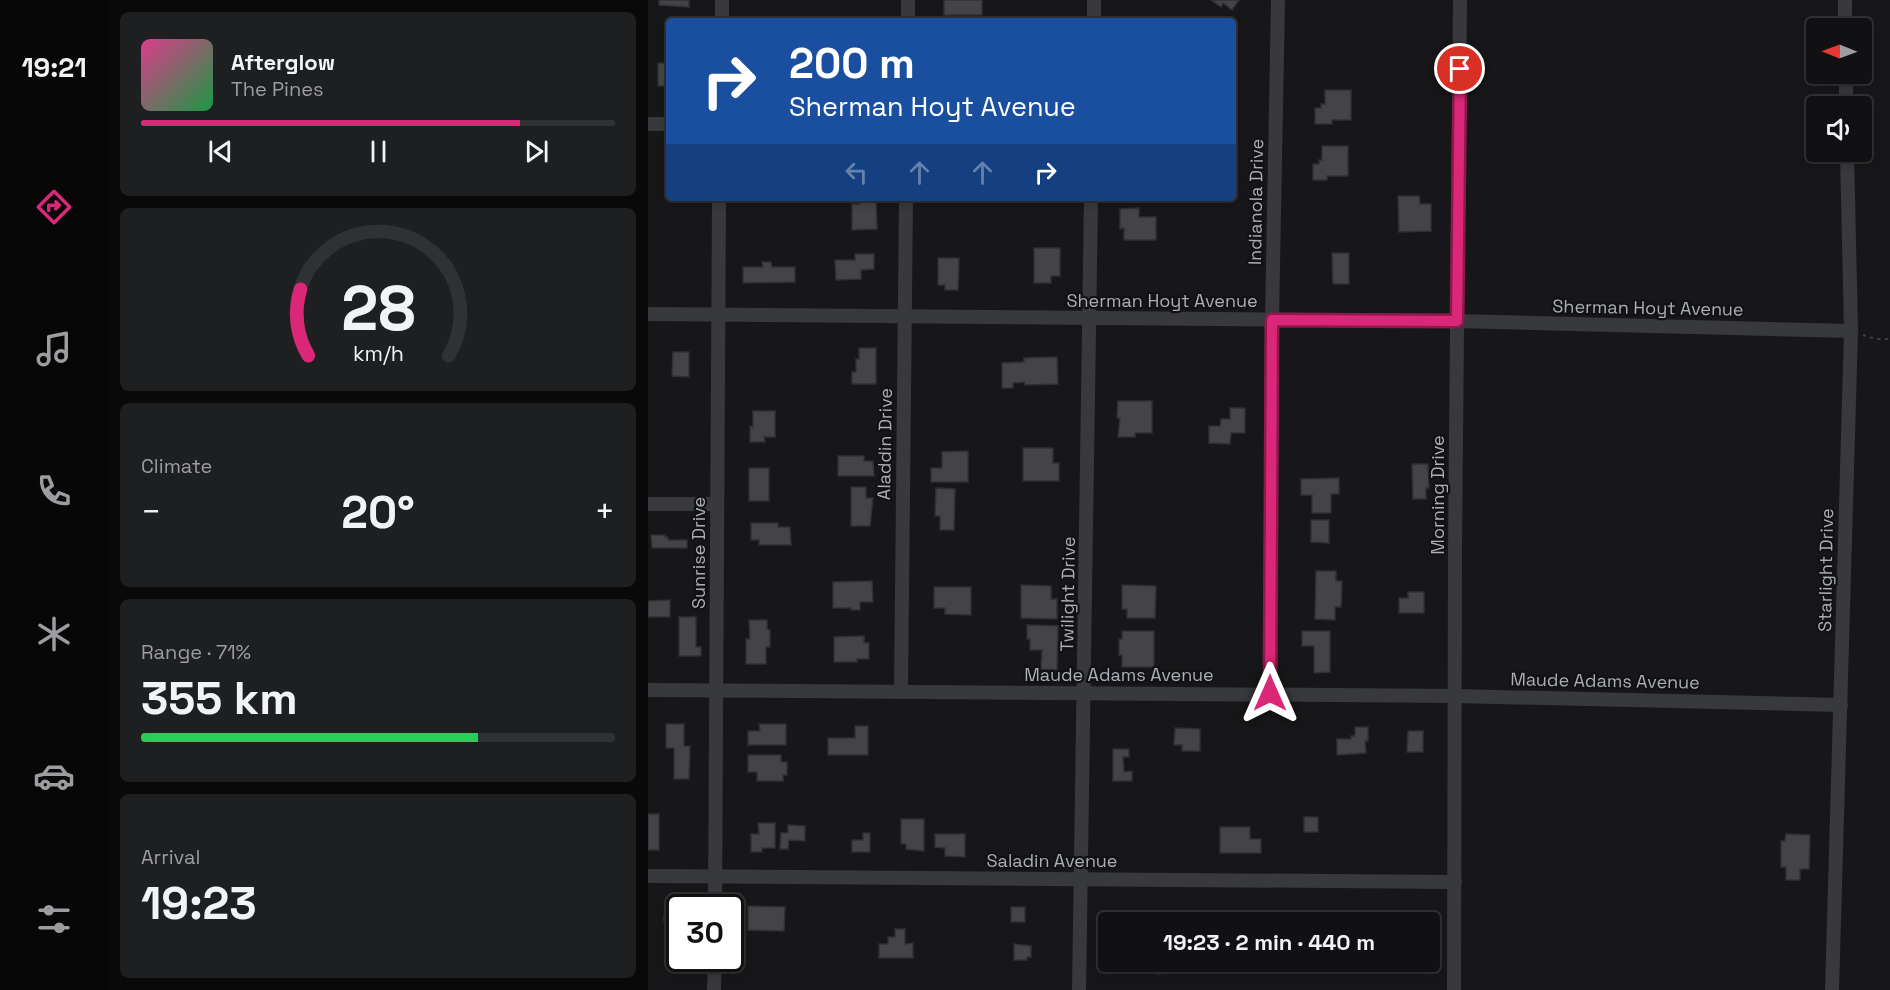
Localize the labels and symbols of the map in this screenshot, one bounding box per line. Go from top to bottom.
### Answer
north arrow [1806,18,1872,84]
pin [1434,43,1485,94]
street label: Indianola Drive [1243,139,1268,265]
street label: Sherman Hoyt Avenue [1066,289,1258,312]
street label: Sherman Hoyt Avenue [1552,294,1744,321]
street label: Aladdin Drive [872,388,897,500]
street label: Morning Drive [1426,435,1449,555]
street label: Sunrise Drive [687,497,710,609]
street label: Starlight Drive [1813,508,1838,632]
street label: Twilight Drive [1055,536,1080,652]
position arrow [1238,661,1302,725]
street label: Maude Adams Avenue [1024,663,1214,686]
street label: Maude Adams Avenue [1510,667,1700,694]
street label: Saladin Avenue [987,849,1117,872]
speed limit sign: 30 [666,894,744,972]

